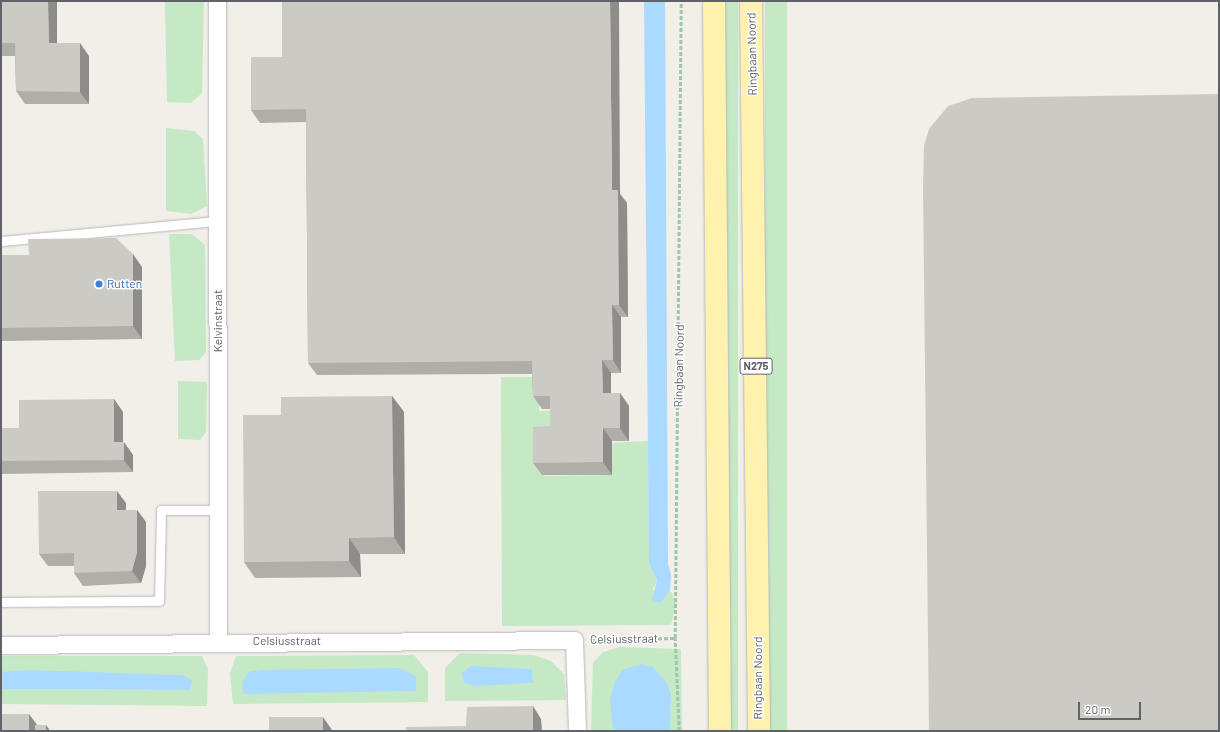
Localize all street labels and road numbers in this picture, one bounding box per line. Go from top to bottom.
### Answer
street label: Ringbaan Noord [744,12,760,96]
street label: Kelvinstraat [211,290,225,352]
street label: Ringbaan Noord [671,324,687,408]
road number: N275 [739,357,773,375]
street label: Celsiusstraat [590,631,658,647]
street label: Celsiusstraat [253,634,321,648]
street label: Ringbaan Noord [751,636,765,720]

